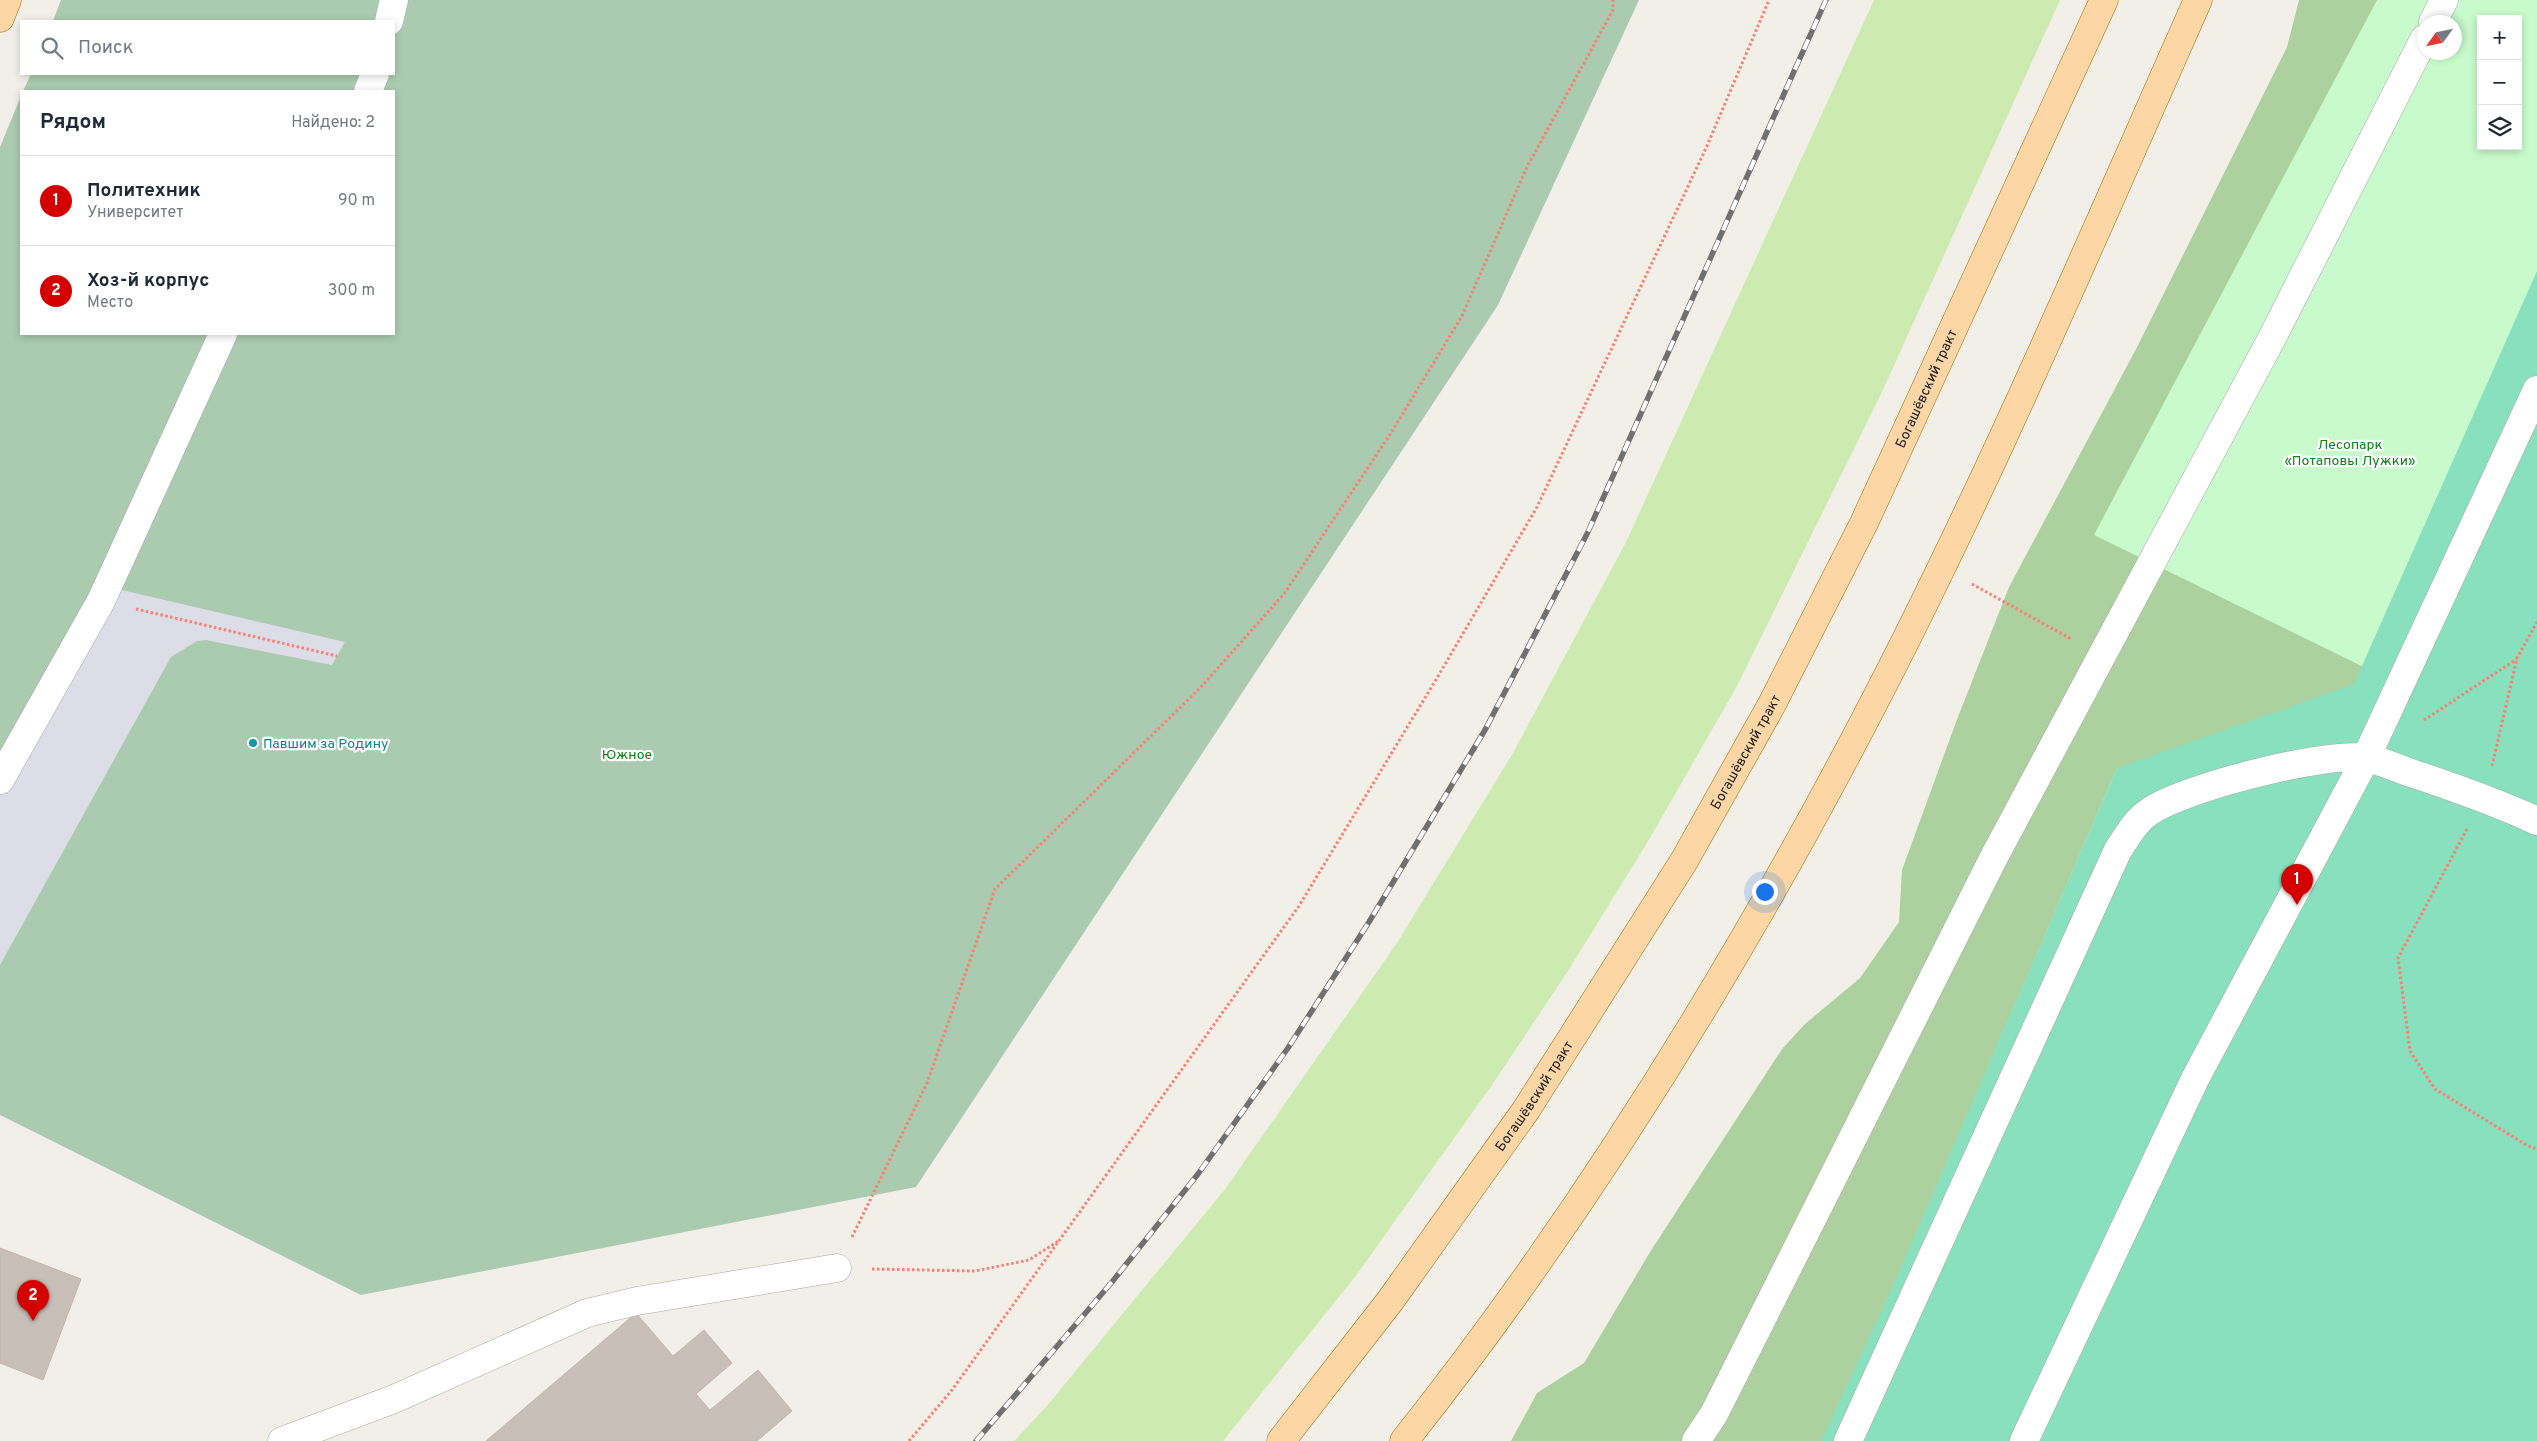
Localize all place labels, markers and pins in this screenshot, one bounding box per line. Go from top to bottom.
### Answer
place label: Павшим за Родину [263,736,388,753]
marker: Павшим за Родину [247,737,259,749]
pin: 1 [2281,864,2313,905]
pin: 2 [17,1280,49,1321]

